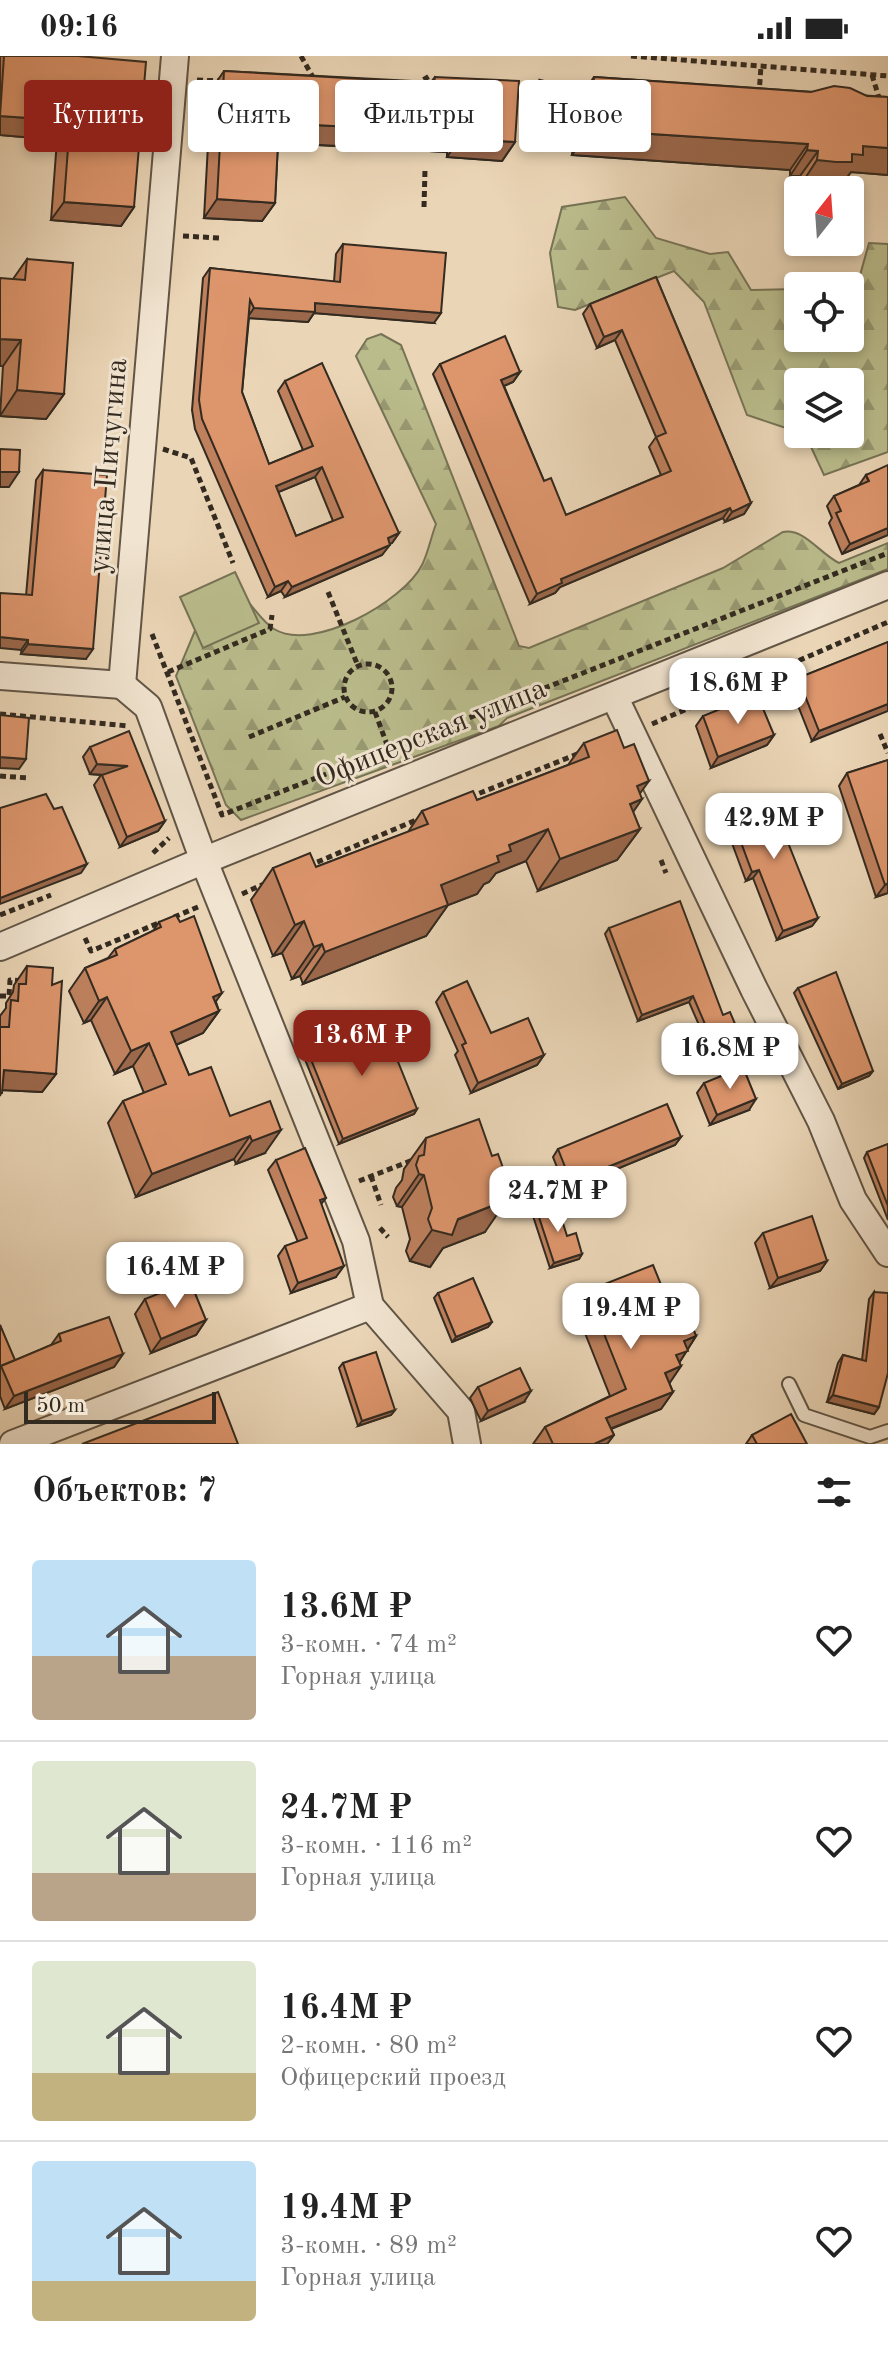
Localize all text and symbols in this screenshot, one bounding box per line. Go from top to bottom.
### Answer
text: 09:16 [40,13,118,43]
chip: Купить [24,80,172,152]
chip: Снять [188,80,319,152]
chip: Фильтры [335,80,503,152]
chip: Новое [519,80,651,152]
north arrow [784,176,864,256]
map controls [784,176,864,448]
button: locate [784,272,864,352]
street label: улица Пичугина [85,357,133,575]
button: layers [784,368,864,448]
pin: 18.6M ₽ [664,658,812,726]
text: 18.6M ₽ [687,671,789,697]
street label: Офицерская улица [311,674,551,794]
pin: 42.9M ₽ [700,793,848,861]
text: 42.9M ₽ [723,806,825,832]
pin: 13.6M ₽ [288,1010,436,1078]
text: 13.6M ₽ [311,1023,413,1049]
pin: 16.8M ₽ [656,1023,804,1091]
text: 16.8M ₽ [679,1036,781,1062]
pin: 24.7M ₽ [484,1166,632,1234]
text: 24.7M ₽ [507,1179,609,1205]
pin: 16.4M ₽ [101,1242,249,1310]
text: 16.4M ₽ [124,1255,226,1281]
pin: 19.4M ₽ [557,1283,705,1351]
text: 19.4M ₽ [580,1296,682,1322]
scale bar [24,1388,216,1424]
text: 50 m [36,1395,85,1417]
icon: filters [812,1470,856,1514]
text: Объектов: 7 [32,1475,217,1509]
text: 13.6M ₽ [280,1591,412,1625]
icon: home [96,1592,192,1688]
icon: heart [812,1618,856,1662]
text: 3-комн. · 74 m² [280,1632,457,1658]
text: Горная улица [280,1664,436,1690]
text: 24.7M ₽ [280,1792,412,1826]
icon: home [96,1793,192,1889]
icon: heart [812,1819,856,1863]
text: 3-комн. · 116 m² [280,1833,472,1859]
text: Горная улица [280,1865,436,1891]
text: 16.4M ₽ [280,1992,412,2026]
icon: home [96,1993,192,2089]
icon: heart [812,2019,856,2063]
text: 2-комн. · 80 m² [280,2033,457,2059]
text: Офицерский проезд [280,2065,505,2091]
text: 19.4M ₽ [280,2192,412,2226]
icon: home [96,2193,192,2289]
icon: heart [812,2219,856,2263]
text: 3-комн. · 89 m² [280,2233,457,2259]
text: Горная улица [280,2265,436,2291]

